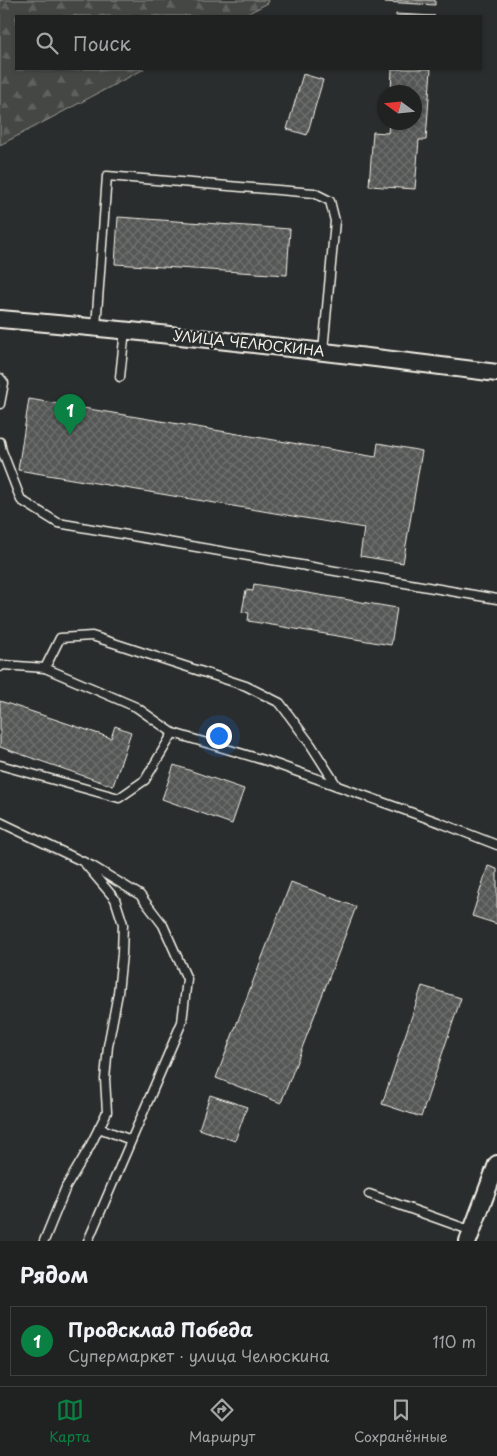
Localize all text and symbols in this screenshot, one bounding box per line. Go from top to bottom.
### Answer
search box [15,15,482,70]
icon: search [33,29,61,57]
text: Поиск [73,29,131,57]
north arrow [377,85,422,130]
street label: УЛИЦА ЧЕЛЮСКИНА [172,325,326,361]
pin: 1 [54,394,86,435]
your location [206,723,232,749]
text: Рядом [20,1258,88,1290]
text: Продсклад Победа [68,1315,253,1343]
text: 1 [33,1329,41,1353]
text: 110 m [433,1329,476,1353]
text: Супермаркет · улица Челюскина [68,1343,329,1367]
tab: Карта [49,1396,90,1447]
tab: Маршрут [189,1396,255,1447]
tab: Сохранённые [354,1396,448,1447]

